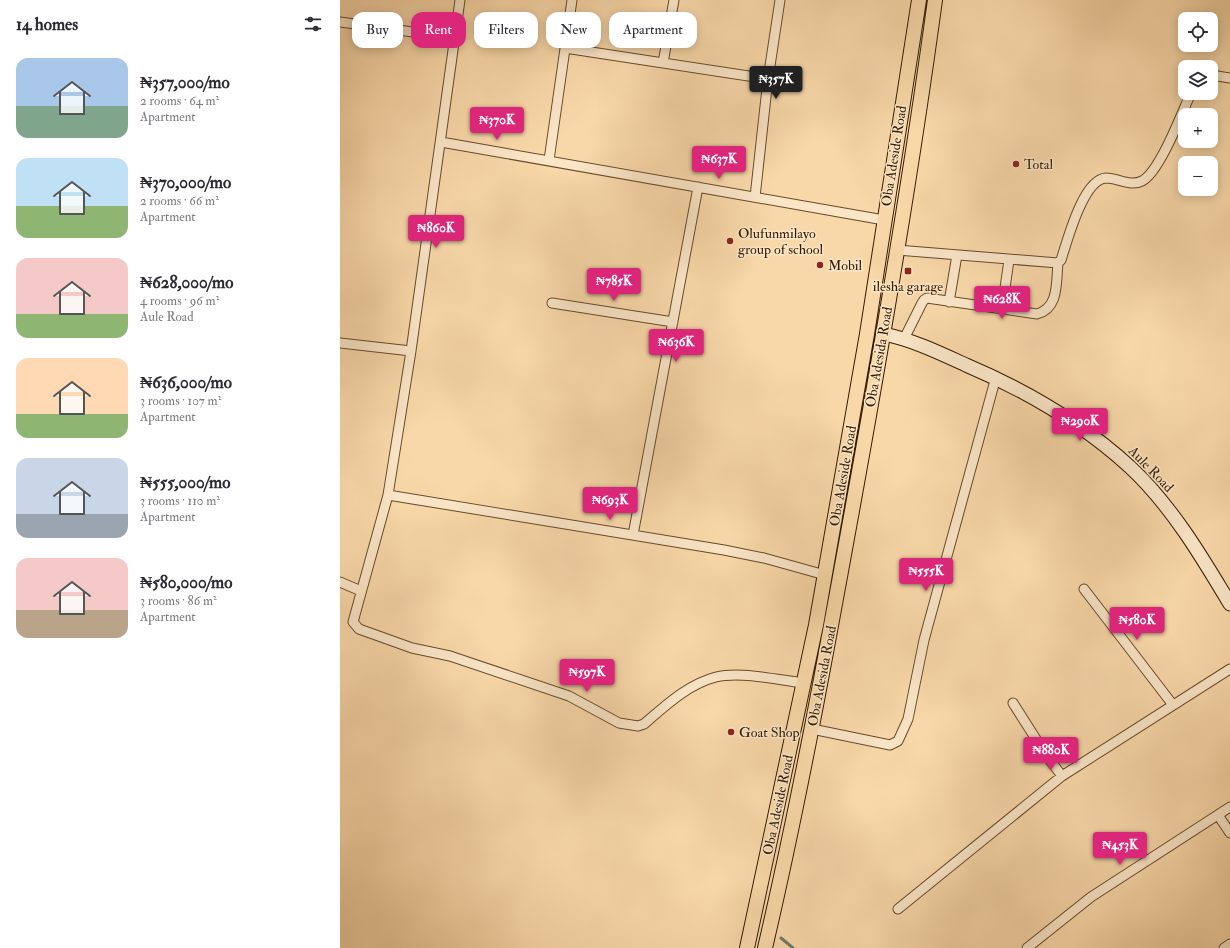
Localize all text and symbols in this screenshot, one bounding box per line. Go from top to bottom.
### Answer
chip: Buy [352,12,403,48]
chip: Rent [411,12,466,48]
chip: Filters [474,12,538,48]
chip: New [546,12,601,48]
chip: Apartment [609,12,697,48]
map controls [1178,12,1218,196]
button: locate [1178,12,1218,52]
icon: filters [302,13,324,35]
text: 14 homes [16,14,78,35]
button: layers [1178,60,1218,100]
pin: ₦357K [748,66,804,100]
text: ₦357K [758,71,794,87]
text: ₦357,000/mo [140,72,230,93]
icon: home [48,74,96,122]
text: 2 rooms · 64 m² [140,93,219,109]
street label: Oba Adeside Road [878,104,910,208]
pin: ₦370K [469,107,525,141]
button: + [1178,108,1218,148]
text: Apartment [140,109,196,125]
text: ₦370K [479,112,515,128]
pin: ₦637K [691,146,747,180]
text: ₦637K [701,151,737,167]
place label: Total [1024,156,1054,173]
button: − [1178,156,1218,196]
marker: Total [1011,159,1021,169]
text: ₦370,000/mo [140,172,231,193]
icon: home [48,174,96,222]
text: 2 rooms · 66 m² [140,193,219,209]
text: Apartment [140,209,196,225]
pin: ₦860K [408,215,464,249]
text: ₦860K [417,220,455,236]
place label: Olufunmilayo group of school [738,225,823,259]
marker: Olufunmilayo group of school [725,236,735,246]
place label: Mobil [828,257,863,274]
marker: Mobil [815,260,825,270]
marker: ilesha garage [903,266,913,276]
pin: ₦785K [586,268,642,302]
text: ₦628,000/mo [140,272,233,293]
text: ₦785K [596,273,632,289]
icon: home [48,274,96,322]
place label: ilesha garage [873,278,943,295]
pin: ₦628K [974,286,1030,320]
text: ₦628K [983,291,1021,307]
text: 4 rooms · 96 m² [140,293,219,309]
street label: Oba Adesida Road [862,305,896,409]
text: Aule Road [140,309,194,325]
pin: ₦636K [648,329,704,363]
text: ₦636K [658,334,694,350]
text: ₦636,000/mo [140,372,232,393]
icon: home [48,374,96,422]
text: 3 rooms · 107 m² [140,393,221,409]
pin: ₦290K [1052,408,1108,442]
text: Apartment [140,409,196,425]
text: ₦290K [1061,413,1099,429]
street label: Oba Adeside Road [826,424,860,528]
street label: Aule Road [1124,442,1177,496]
text: ₦555,000/mo [140,472,230,493]
icon: home [48,474,96,522]
pin: ₦693K [582,487,638,521]
text: ₦693K [592,492,628,508]
text: 3 rooms · 110 m² [140,493,220,509]
text: Apartment [140,509,196,525]
pin: ₦555K [898,558,954,592]
text: ₦555K [908,563,944,579]
text: ₦580,000/mo [140,572,232,593]
icon: home [48,574,96,622]
text: 3 rooms · 86 m² [140,593,217,609]
pin: ₦580K [1109,607,1165,641]
text: Apartment [140,609,196,625]
text: ₦580K [1119,612,1155,628]
street label: Oba Adesida Road [804,624,840,728]
pin: ₦597K [559,659,615,693]
text: ₦597K [569,664,605,680]
place label: Goat Shop [739,724,800,742]
marker: Goat Shop [726,727,736,737]
pin: ₦880K [1023,737,1079,771]
text: ₦880K [1032,742,1070,758]
street label: Oba Adeside Road [759,753,797,857]
pin: ₦453K [1092,832,1148,866]
text: ₦453K [1102,837,1138,853]

